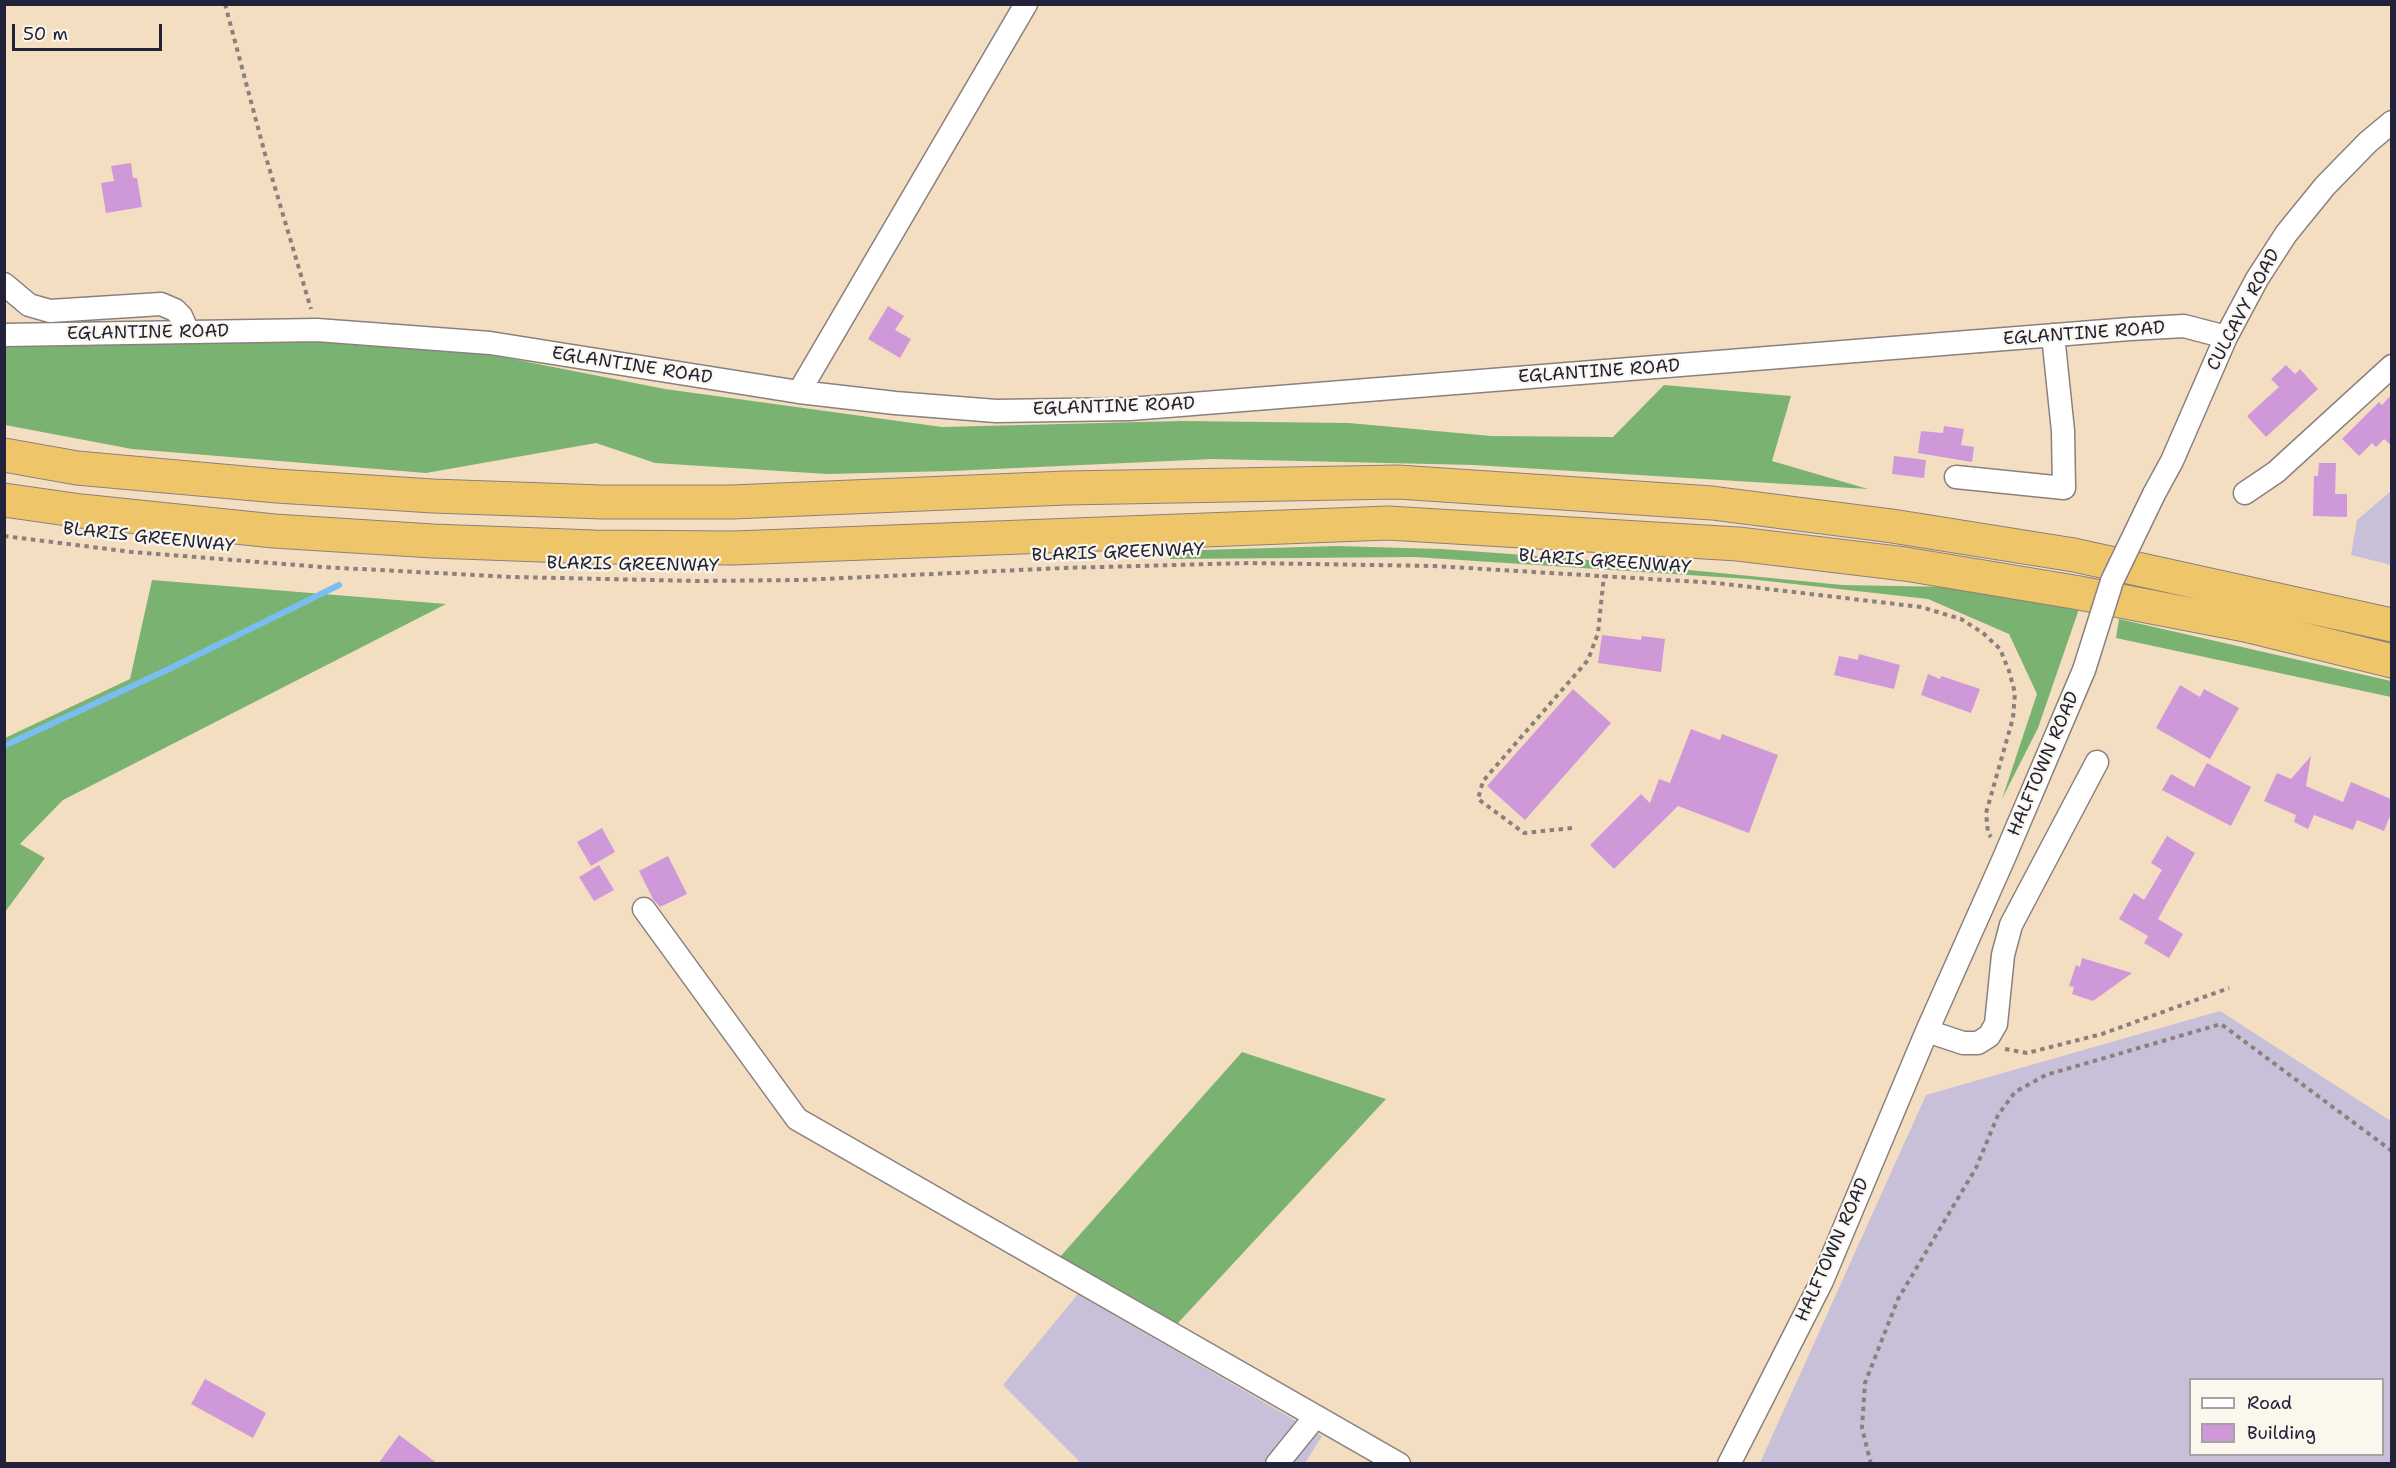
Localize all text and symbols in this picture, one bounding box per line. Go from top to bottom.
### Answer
scale bar [15,12,165,50]
text: 50 m [23,22,68,46]
street label: CULCAVY ROAD [2203,245,2285,375]
street label: EGLANTINE ROAD [2002,318,2166,350]
street label: EGLANTINE ROAD [67,321,229,345]
street label: EGLANTINE ROAD [550,343,714,389]
street label: EGLANTINE ROAD [1517,356,1681,388]
street label: EGLANTINE ROAD [1033,393,1195,421]
street label: BLARIS GREENWAY [62,518,236,558]
street label: BLARIS GREENWAY [1031,539,1205,567]
street label: BLARIS GREENWAY [1518,545,1692,579]
street label: BLARIS GREENWAY [546,553,720,577]
street label: HALFTOWN ROAD [2004,688,2084,840]
street label: HALFTOWN ROAD [1792,1175,1874,1325]
legend [2189,1378,2384,1456]
text: Road [2247,1391,2292,1415]
text: Building [2247,1421,2316,1445]

